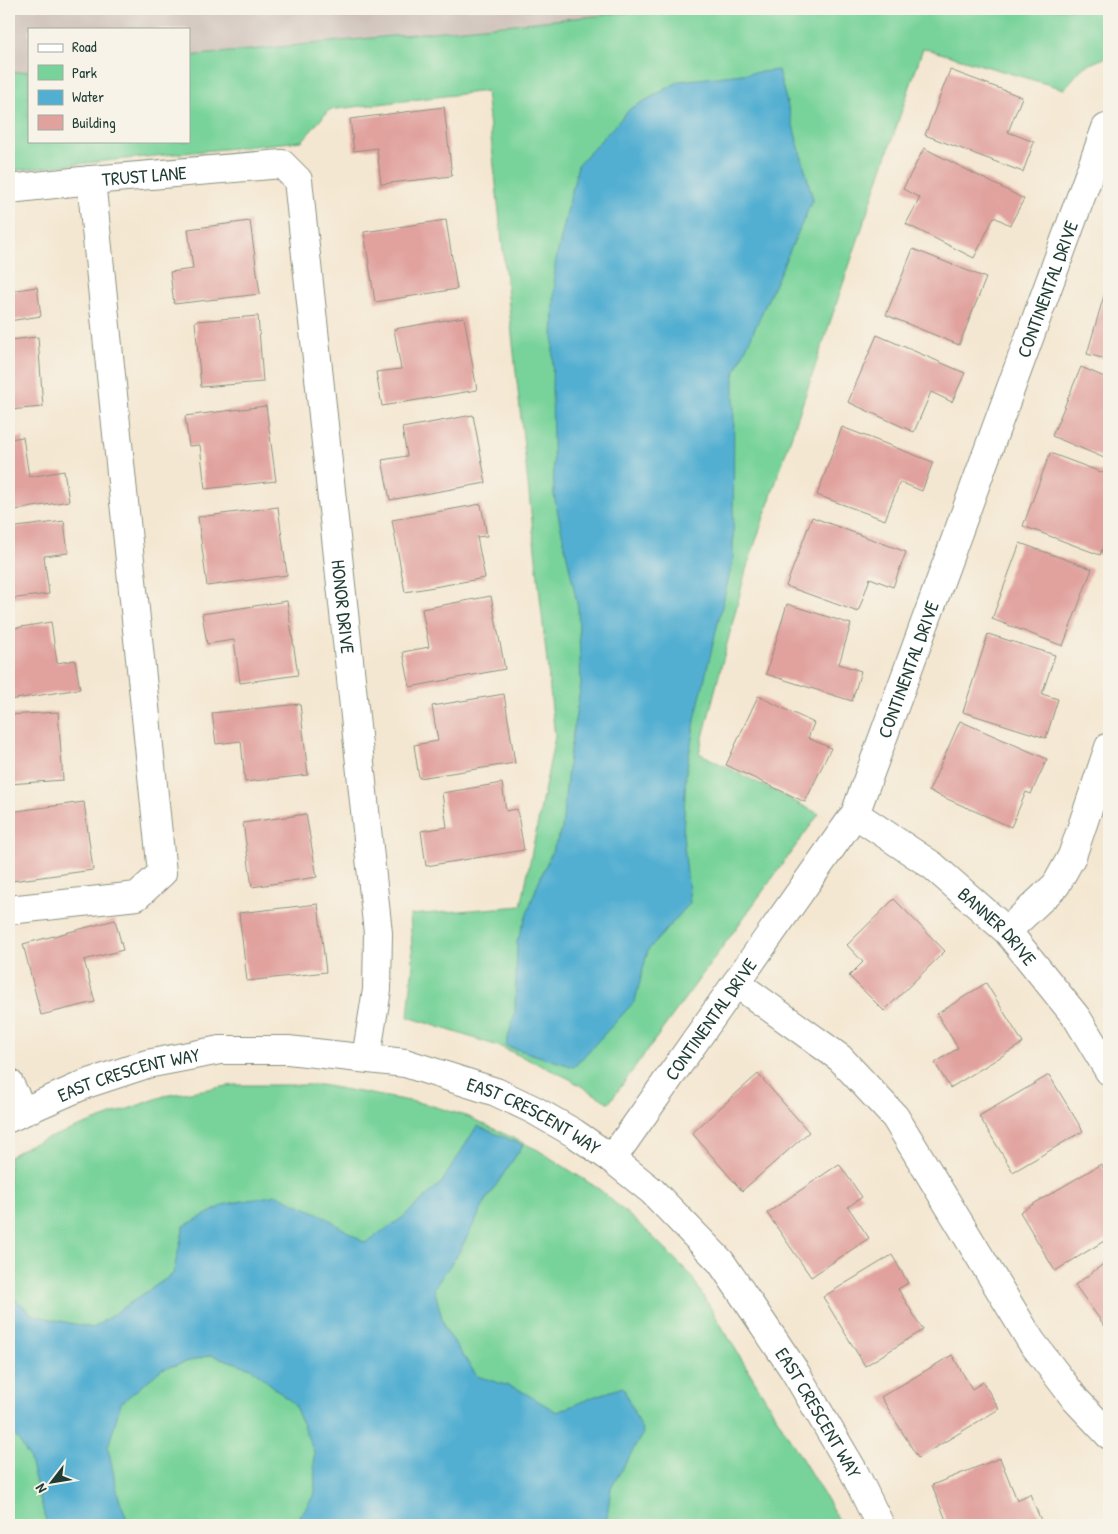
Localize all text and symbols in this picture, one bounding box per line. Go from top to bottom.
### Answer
legend [28,28,190,142]
text: Road [72,36,97,57]
text: Park [72,62,97,83]
text: Water [72,86,104,107]
text: Building [72,112,116,133]
street label: TRUST LANE [101,159,188,192]
street label: CONTINENTAL DRIVE [1010,216,1084,361]
street label: HONOR DRIVE [325,558,361,656]
street label: CONTINENTAL DRIVE [871,597,945,741]
street label: BANNER DRIVE [952,881,1043,971]
street label: CONTINENTAL DRIVE [658,952,763,1086]
street label: EAST CRESCENT WAY [53,1041,202,1108]
street label: EAST CRESCENT WAY [464,1071,606,1161]
street label: EAST CRESCENT WAY [770,1342,868,1482]
north arrow [28,1456,78,1506]
text: N [30,1480,50,1497]

